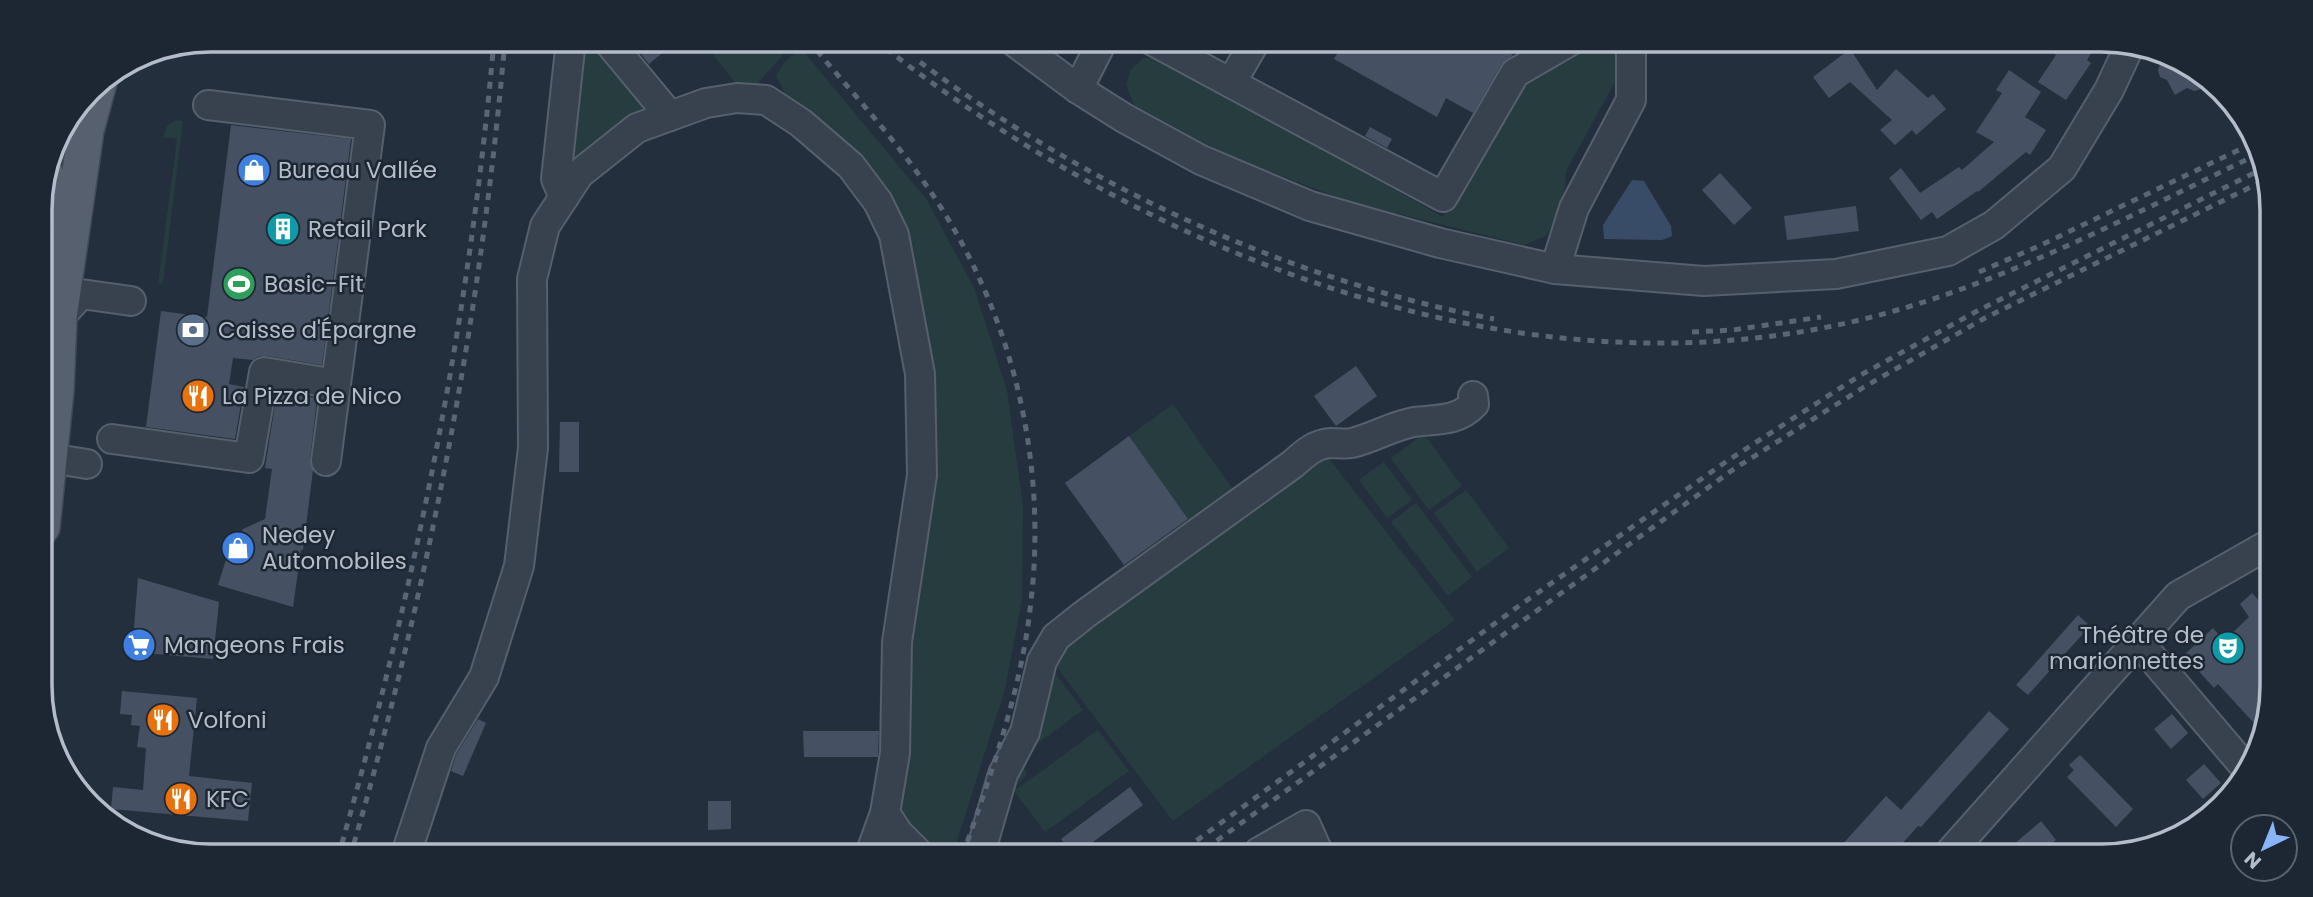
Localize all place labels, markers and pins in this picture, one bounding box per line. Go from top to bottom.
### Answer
shop icon: Bureau Vallée [235,151,273,189]
place label: Bureau Vallée [278,154,437,186]
building icon: Retail Park [264,210,302,248]
place label: Retail Park [308,213,427,245]
sports icon: Basic-Fit [220,265,258,303]
place label: Basic-Fit [264,268,364,300]
bank icon: Caisse d'Épargne [174,311,212,349]
place label: Caisse d'Épargne [218,314,417,346]
restaurant icon: La Pizza de Nico [179,377,217,415]
place label: La Pizza de Nico [222,380,402,412]
place label: Nedey Automobiles [262,519,407,577]
shop icon: Nedey Automobiles [219,529,257,567]
place label: Théâtre de marionnettes [2049,619,2204,677]
supermarket icon: Mangeons Frais [120,626,158,664]
place label: Mangeons Frais [164,629,345,661]
theatre icon: Théâtre de marionnettes [2209,629,2247,667]
restaurant icon: Volfoni [144,701,182,739]
place label: Volfoni [188,704,267,736]
restaurant icon: KFC [162,780,200,818]
place label: KFC [206,783,249,815]

